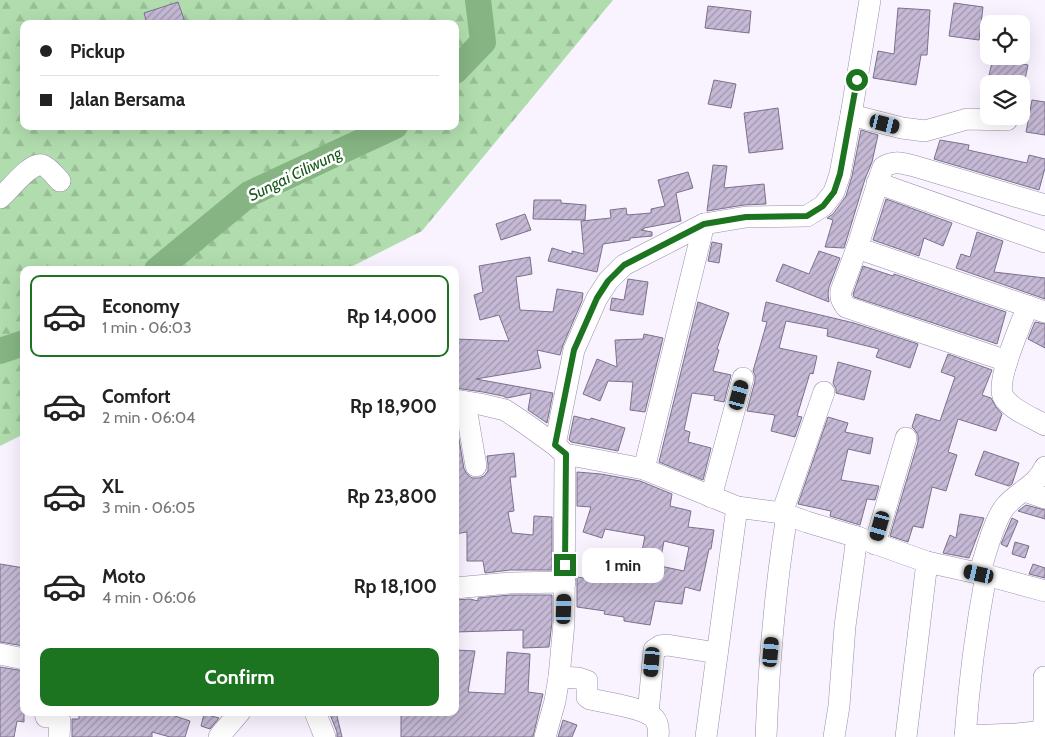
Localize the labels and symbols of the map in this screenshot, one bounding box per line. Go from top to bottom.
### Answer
route start [846,69,868,91]
car [868,113,901,135]
water label: Sungai Ciliwung [245,143,345,205]
car [727,379,750,411]
car [868,510,891,542]
callout: 1 min [582,548,665,582]
route end [554,554,576,576]
car [962,563,995,585]
car [555,594,572,624]
car [762,636,779,668]
car [643,646,660,678]

